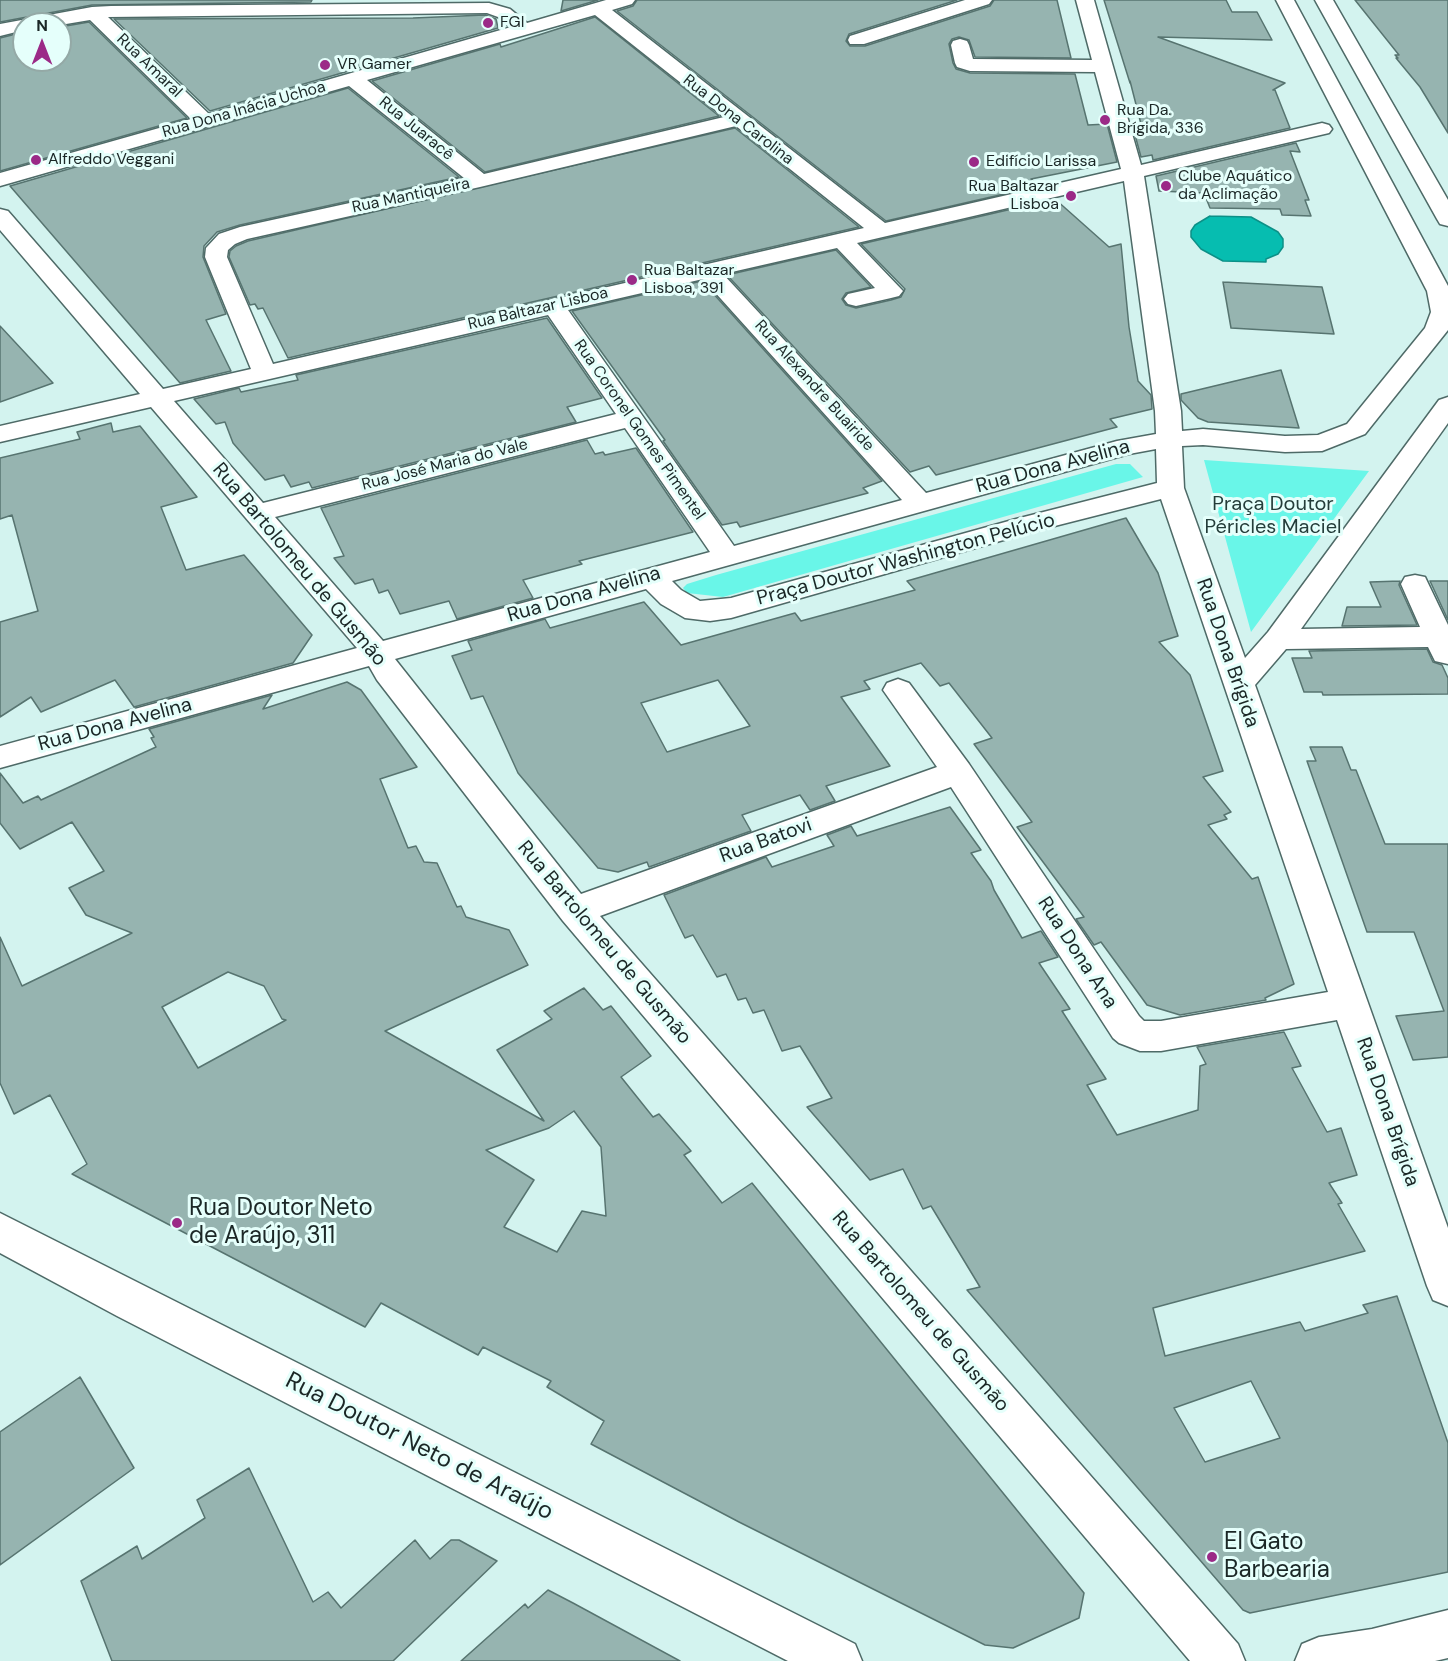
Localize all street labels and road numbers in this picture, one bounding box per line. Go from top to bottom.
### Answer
street label: Rua Amaral [112,30,186,102]
street label: Rua Dona Carolina [679,71,797,169]
street label: Rua Dona Inácia Uchoa [160,77,328,143]
street label: Rua Juaracê [375,93,457,165]
street label: Rua Mantiqueira [350,174,472,218]
street label: Rua Baltazar Lisboa [466,284,610,334]
street label: Rua Alexandre Buairide [750,317,878,455]
street label: Rua Coronel Gomes Pimentel [569,336,709,524]
street label: Rua José Maria do Vale [360,435,530,495]
street label: Rua Dona Avelina [974,435,1132,499]
street label: Rua Bartolomeu de Gusmão [207,458,391,672]
street label: Praça Doutor Washington Pelúcio [754,509,1058,611]
street label: Rua Dona Avelina [505,562,663,628]
street label: Rua Dona Brígida [1190,575,1264,731]
street label: Rua Dona Avelina [36,693,194,757]
street label: Rua Batovi [717,813,815,869]
street label: Rua Bartolomeu de Gusmão [512,836,696,1050]
street label: Rua Dona Ana [1032,893,1122,1013]
street label: Rua Dona Brígida [1350,1034,1424,1190]
street label: Rua Bartolomeu de Gusmão [826,1207,1014,1417]
street label: Rua Doutor Neto de Araújo [280,1367,558,1527]

